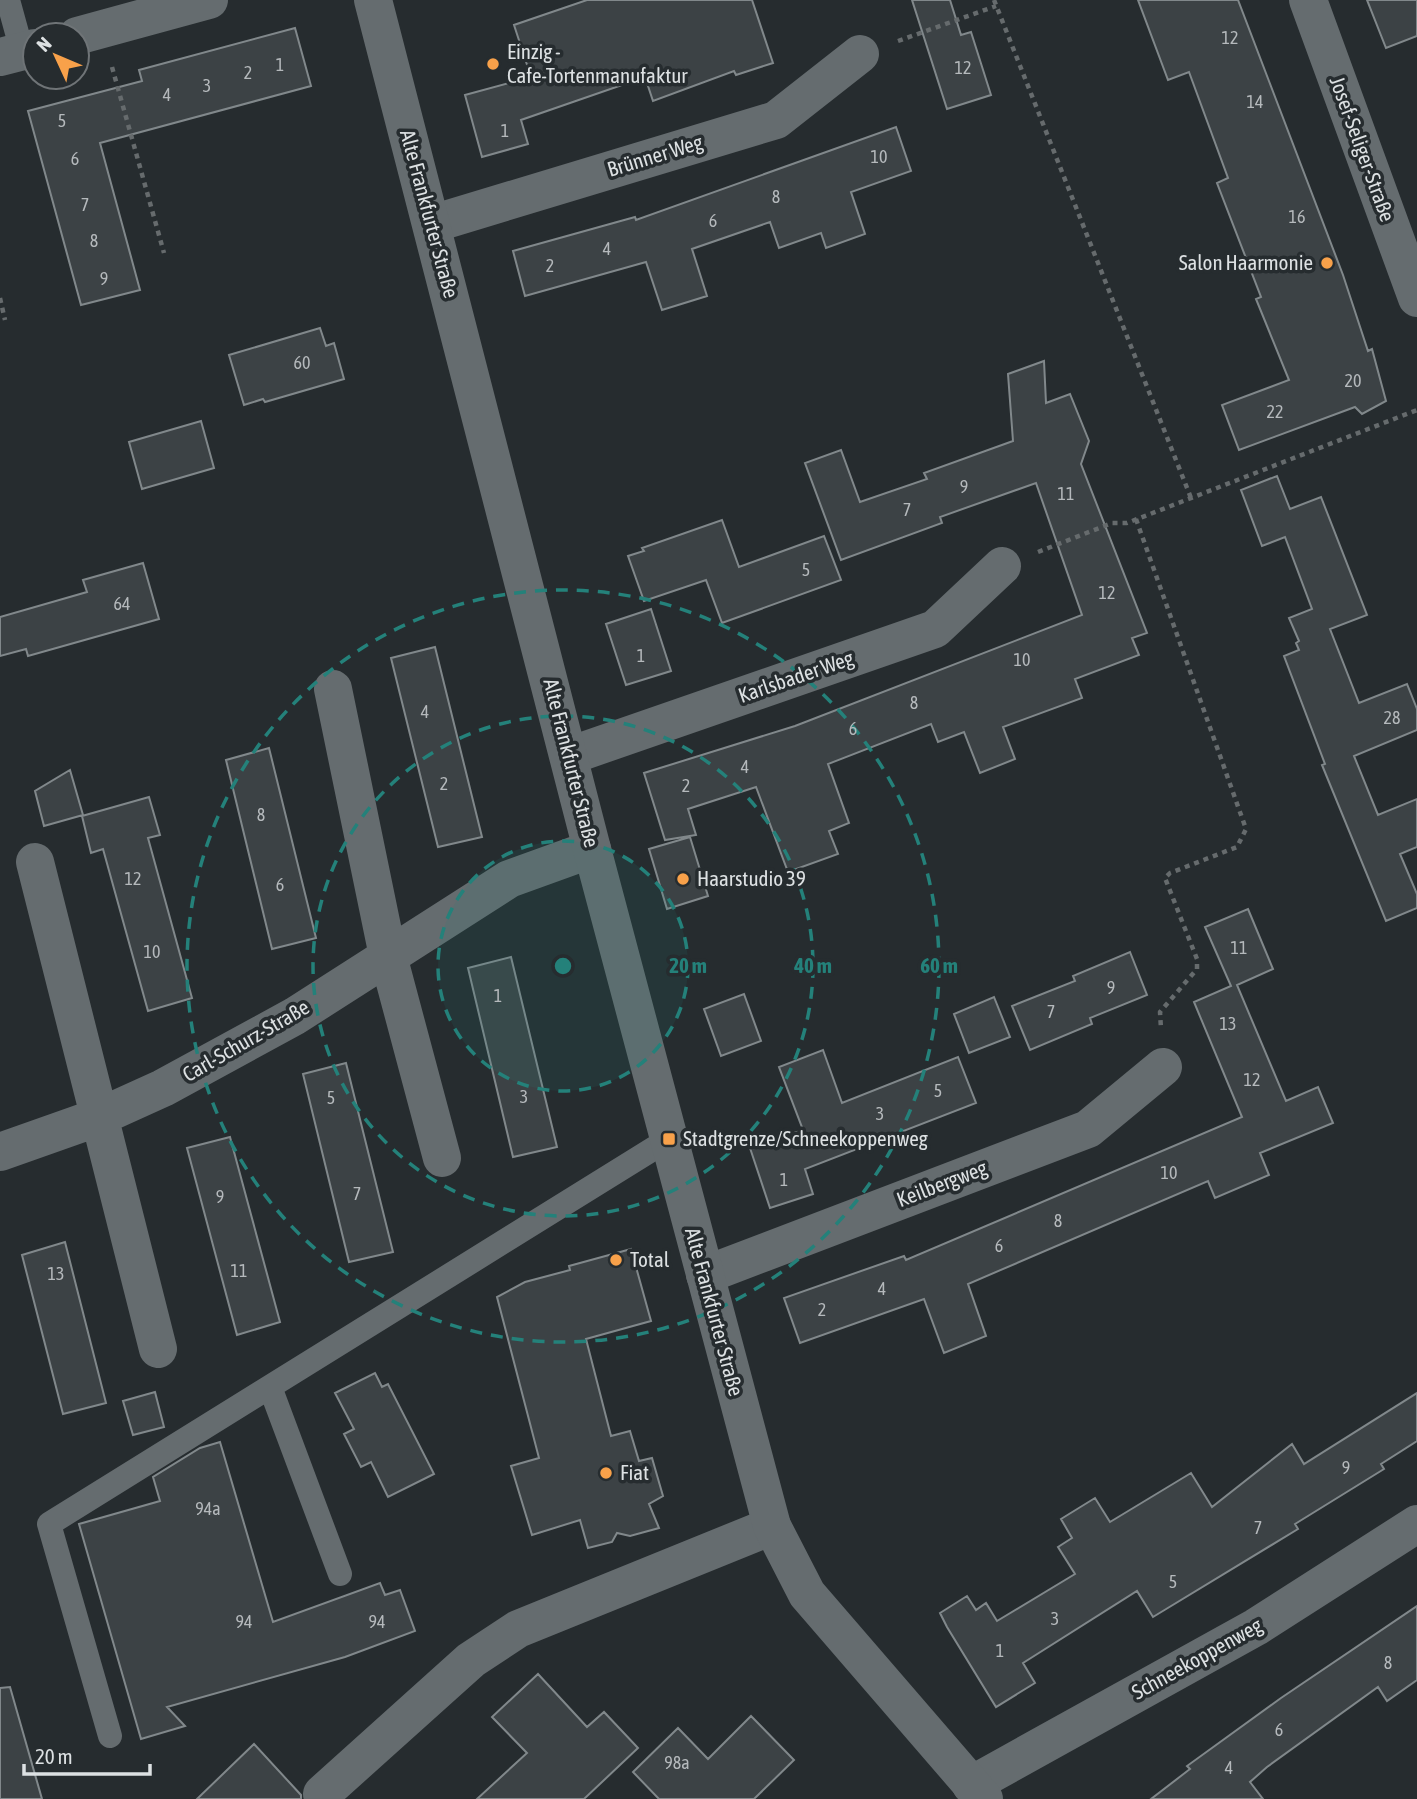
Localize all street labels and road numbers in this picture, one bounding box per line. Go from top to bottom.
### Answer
street label: Josef-Seliger-Straße [1326,73,1400,225]
street label: Alte Frankfurter Straße [396,127,464,301]
street label: Brünner Weg [604,129,705,181]
street label: Karlsbader Weg [735,645,856,707]
street label: Alte Frankfurter Straße [539,676,605,850]
street label: Carl-Schurz-Straße [178,994,313,1086]
street label: Keilbergweg [893,1155,990,1211]
street label: Alte Frankfurter Straße [681,1225,749,1399]
street label: Schneekoppenweg [1127,1612,1266,1704]

